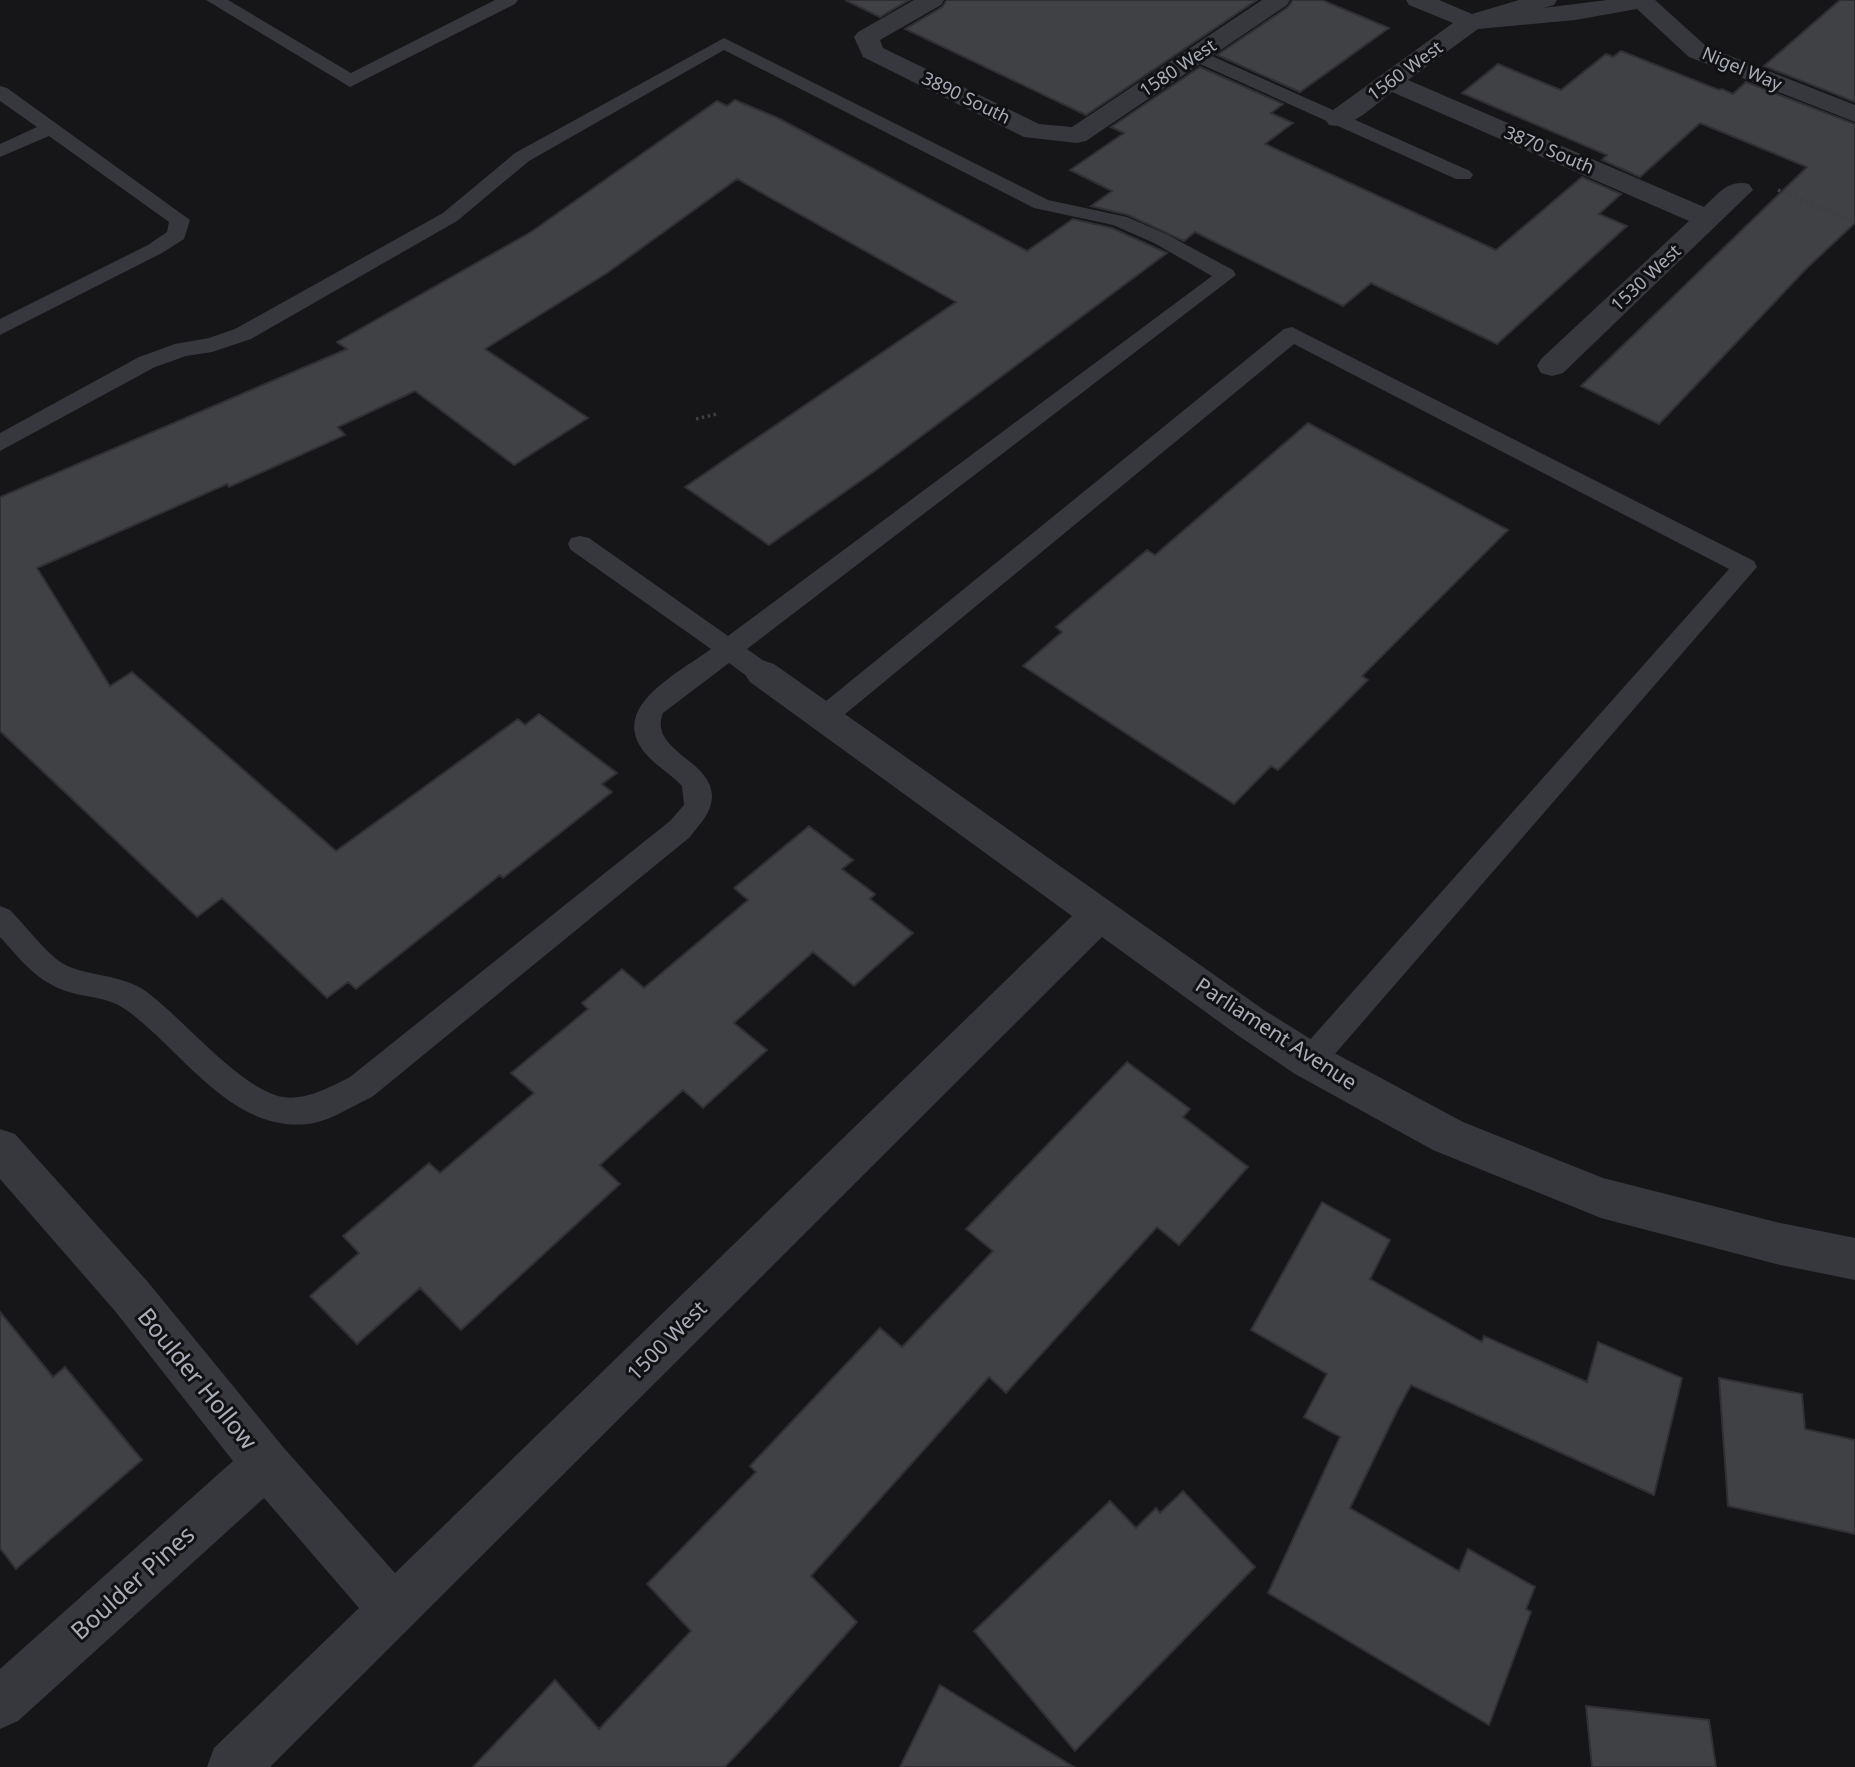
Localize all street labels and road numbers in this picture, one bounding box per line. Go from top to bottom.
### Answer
street label: 1580 West [1134,32,1221,102]
street label: 1560 West [1362,34,1447,106]
street label: Nigel Way [1699,41,1787,96]
street label: 3890 South [918,65,1015,129]
street label: 3870 South [1501,119,1598,179]
street label: 1530 West [1605,238,1686,316]
street label: Parliament Avenue [1190,970,1363,1096]
street label: 1500 West [620,1294,713,1386]
street label: Boulder Hollow [131,1300,266,1456]
street label: Boulder Pines [63,1517,201,1646]

